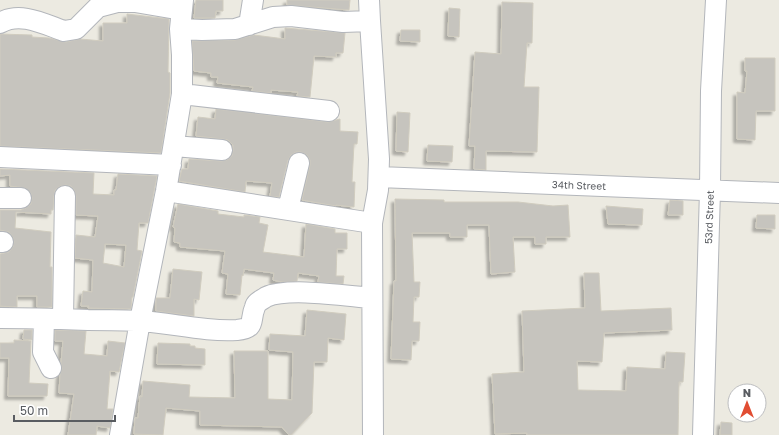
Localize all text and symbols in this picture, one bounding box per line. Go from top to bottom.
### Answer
street label: 34th Street [552,178,606,192]
street label: 53rd Street [702,190,716,244]
north arrow [727,383,767,423]
text: N [743,386,751,399]
scale bar [14,397,115,423]
text: 50 m [20,403,48,418]

